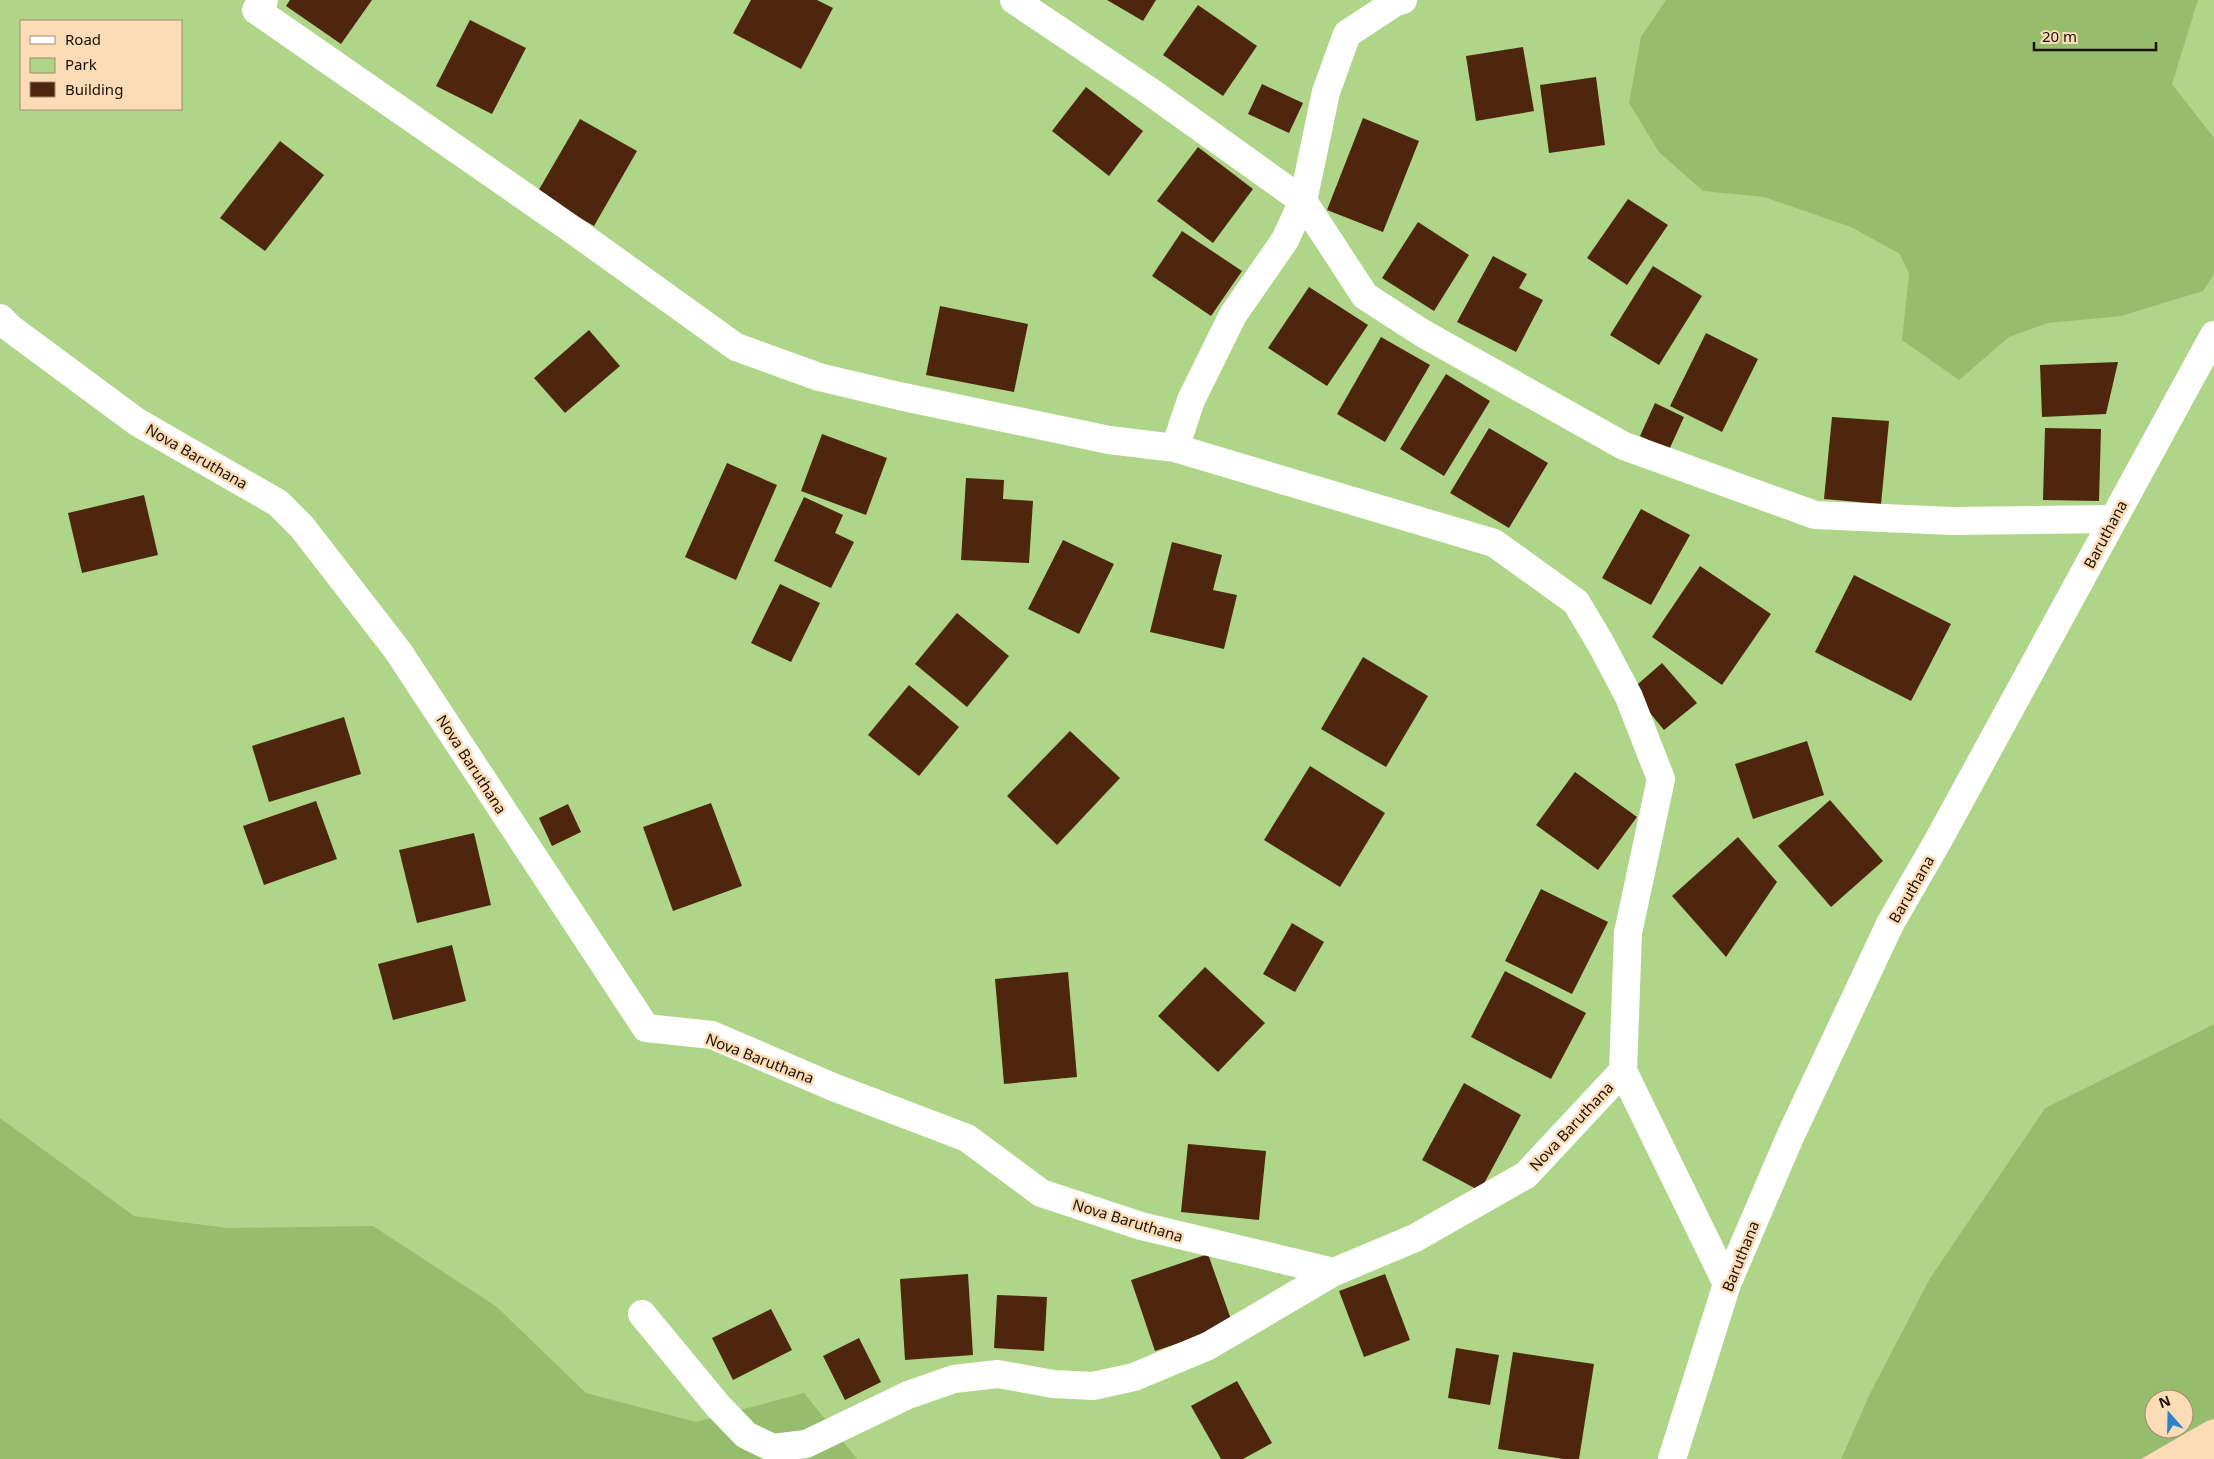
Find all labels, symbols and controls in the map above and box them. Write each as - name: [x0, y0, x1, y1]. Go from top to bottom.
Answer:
- legend: [20, 20, 182, 110]
- scale bar: [2034, 20, 2156, 52]
- text: 20 m: [2042, 26, 2077, 46]
- text: Road: [65, 29, 101, 49]
- text: Park: [65, 54, 97, 74]
- text: Building: [65, 79, 123, 99]
- street label: Nova Baruthana: [142, 419, 252, 493]
- street label: Baruthana: [2079, 496, 2131, 572]
- street label: Nova Baruthana: [432, 711, 512, 817]
- street label: Baruthana: [1884, 852, 1938, 926]
- street label: Nova Baruthana: [703, 1028, 817, 1088]
- street label: Nova Baruthana: [1525, 1077, 1617, 1175]
- street label: Nova Baruthana: [1070, 1194, 1186, 1246]
- street label: Baruthana: [1717, 1218, 1763, 1294]
- north arrow: [2144, 1389, 2194, 1439]
- text: N: [2156, 1390, 2173, 1412]

